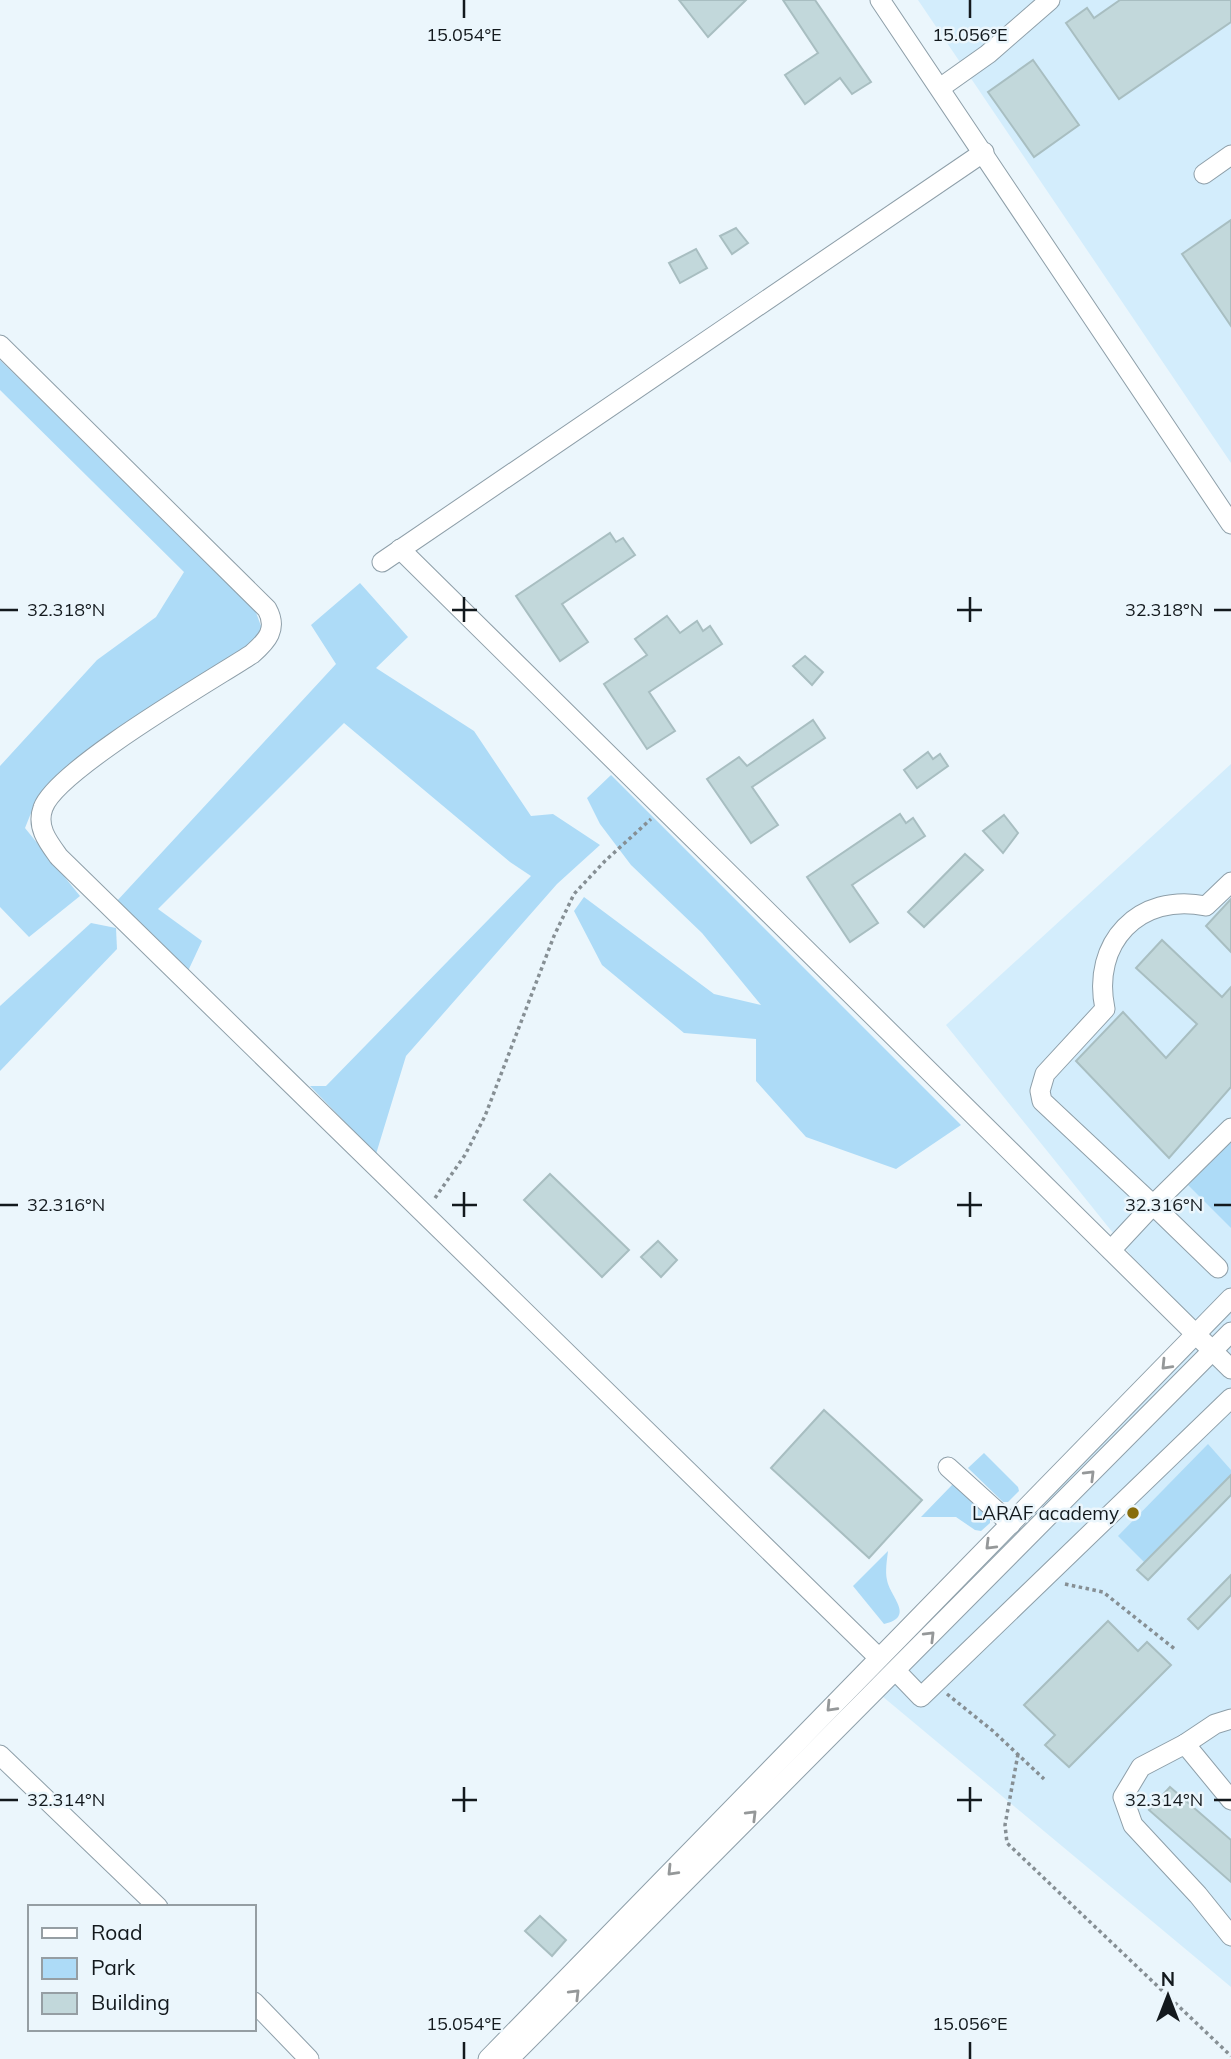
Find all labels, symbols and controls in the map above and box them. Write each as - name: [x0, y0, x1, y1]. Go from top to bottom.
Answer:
- text: 15.054°E: [426, 23, 502, 46]
- text: 15.056°E: [932, 23, 1008, 46]
- text: 32.318°N: [27, 598, 105, 621]
- text: 32.318°N: [1125, 598, 1203, 621]
- text: 32.316°N: [27, 1193, 105, 1216]
- text: 32.316°N: [1125, 1193, 1203, 1216]
- one-way arrow: [1162, 1357, 1175, 1370]
- one-way arrow: [1082, 1470, 1095, 1483]
- place label: LARAF academy: [972, 1501, 1119, 1525]
- marker: LARAF academy: [1125, 1505, 1141, 1521]
- one-way arrow: [986, 1537, 999, 1550]
- one-way arrow: [921, 1631, 934, 1644]
- one-way arrow: [826, 1699, 839, 1712]
- text: 32.314°N: [27, 1788, 105, 1811]
- text: 32.314°N: [1125, 1788, 1203, 1811]
- one-way arrow: [744, 1810, 757, 1823]
- one-way arrow: [668, 1862, 681, 1875]
- legend: [28, 1905, 256, 2031]
- text: Road: [91, 1919, 142, 1945]
- text: Park: [91, 1954, 135, 1980]
- north arrow: [1133, 1961, 1203, 2031]
- text: N: [1161, 1967, 1175, 1991]
- text: Building: [91, 1989, 170, 2015]
- one-way arrow: [566, 1989, 579, 2002]
- text: 15.054°E: [426, 2012, 502, 2035]
- text: 15.056°E: [932, 2012, 1008, 2035]

